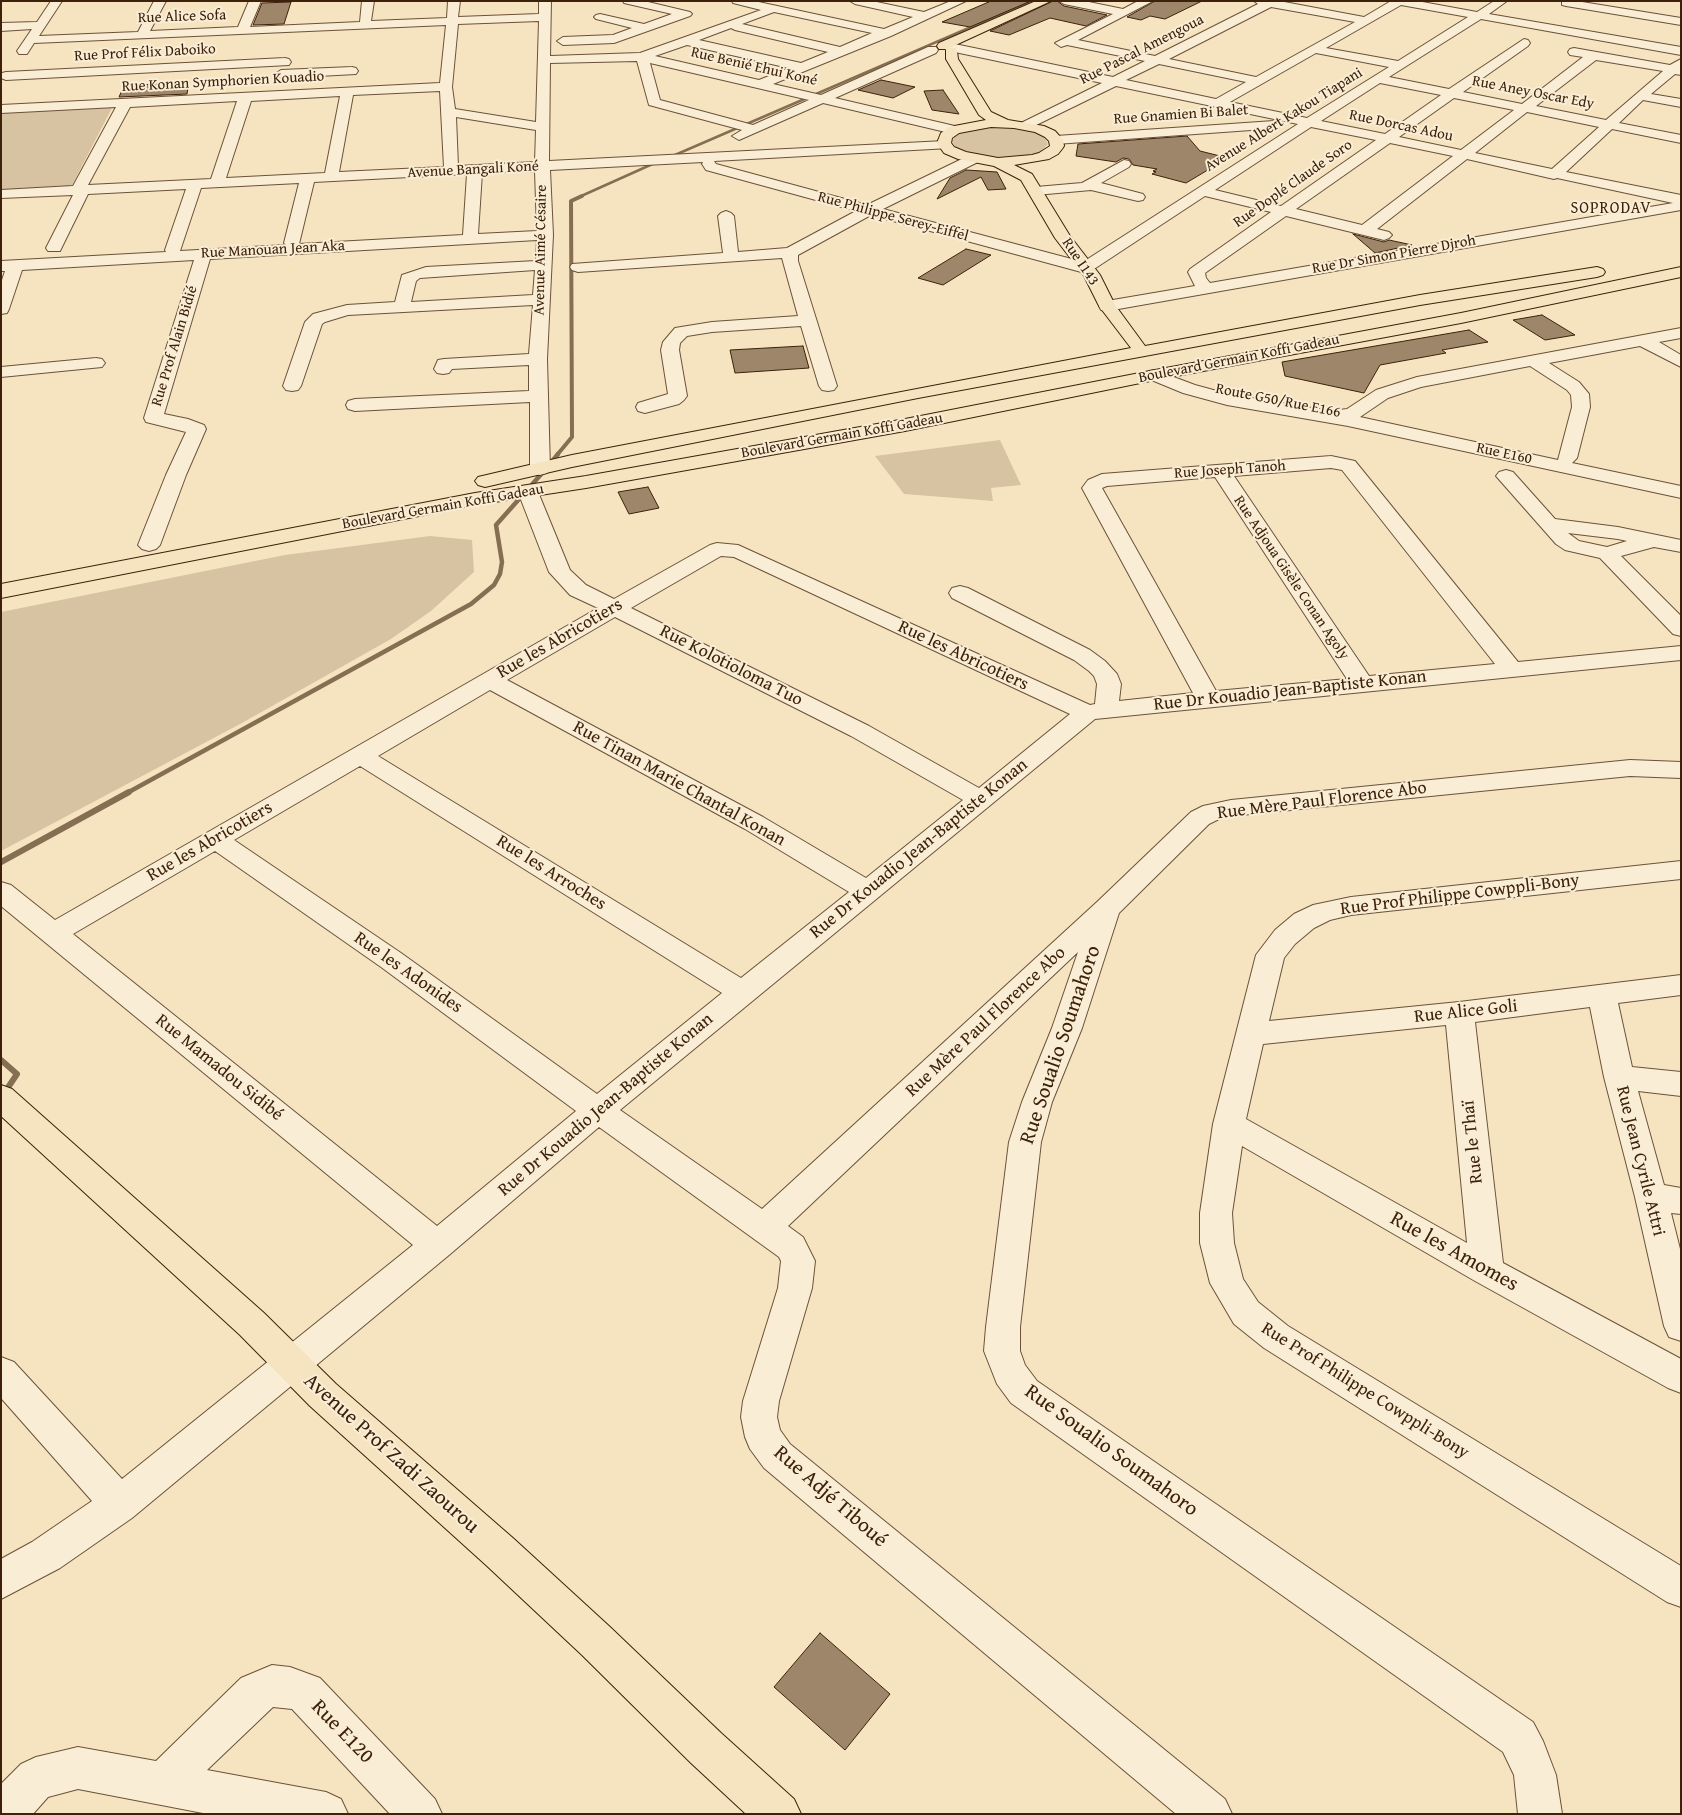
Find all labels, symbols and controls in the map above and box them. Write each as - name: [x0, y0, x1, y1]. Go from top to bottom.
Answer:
- street label: Rue Alice Sofa: [137, 6, 227, 28]
- street label: Rue Pascal Amengoua: [1077, 11, 1207, 89]
- street label: Rue Prof Félix Daboiko: [74, 40, 216, 66]
- street label: Rue Benié Ehui Koné: [689, 44, 819, 90]
- street label: Avenue Albert Kakou Tiapani: [1202, 64, 1366, 176]
- street label: Rue Konan Symphorien Kouadio: [121, 68, 325, 96]
- street label: Rue Aney Oscar Edy: [1471, 72, 1595, 114]
- street label: Rue Gnamien Bi Balet: [1113, 101, 1249, 129]
- street label: Rue Dorcas Adou: [1347, 106, 1455, 146]
- street label: Rue Doplé Claude Soro: [1230, 136, 1356, 232]
- street label: Avenue Bangali Koné: [407, 158, 539, 182]
- street label: Avenue Aimé Césaire: [531, 184, 551, 316]
- street label: Rue Philippe Serey-Eiffel: [816, 188, 970, 246]
- district label: SOPRODAV: [1569, 199, 1653, 219]
- street label: Rue Dr Simon Pierre Djroh: [1311, 232, 1477, 278]
- street label: Rue I143: [1058, 235, 1102, 289]
- street label: Rue Manouan Jean Aka: [201, 237, 345, 263]
- street label: Rue Prof Alain Bidié: [148, 284, 202, 408]
- street label: Boulevard Germain Koffi Gadeau: [1137, 331, 1341, 387]
- street label: Route G50/Rue E166: [1214, 380, 1342, 422]
- street label: Boulevard Germain Koffi Gadeau: [740, 409, 944, 463]
- street label: Rue E160: [1475, 439, 1533, 469]
- street label: Rue Joseph Tanoh: [1174, 457, 1286, 483]
- street label: Boulevard Germain Koffi Gadeau: [341, 480, 545, 534]
- street label: Rue Adjoua Gisèle Conan Agoly: [1229, 493, 1353, 663]
- street label: Rue les Abricotiers: [493, 594, 627, 684]
- street label: Rue les Abricotiers: [894, 616, 1032, 696]
- street label: Rue Kolotioloma Tuo: [656, 621, 806, 711]
- street label: Rue Dr Kouadio Jean-Baptiste Konan: [1153, 666, 1427, 716]
- street label: Rue Tinan Marie Chantal Konan: [569, 717, 789, 851]
- street label: Rue Dr Kouadio Jean-Baptiste Konan: [806, 754, 1032, 944]
- street label: Rue Mère Paul Florence Abo: [1216, 777, 1428, 825]
- street label: Rue les Abricotiers: [143, 797, 277, 887]
- street label: Rue les Arroches: [492, 831, 610, 915]
- street label: Rue Prof Philippe Cowppli-Bony: [1339, 870, 1581, 920]
- street label: Rue les Adonides: [350, 928, 466, 1018]
- street label: Rue Mère Paul Florence Abo: [902, 942, 1070, 1102]
- street label: Rue Soualio Soumahoro: [1015, 942, 1107, 1148]
- street label: Rue Alice Goli: [1413, 996, 1519, 1028]
- street label: Rue Dr Kouadio Jean-Baptiste Konan: [494, 1009, 718, 1201]
- street label: Rue Mamadou Sidibé: [151, 1010, 287, 1126]
- street label: Rue Jean Cyrile Attri: [1611, 1084, 1669, 1238]
- street label: Rue le Thaï: [1458, 1099, 1488, 1185]
- street label: Rue les Amomes: [1386, 1206, 1522, 1298]
- street label: Rue Prof Philippe Cowppli-Bony: [1257, 1318, 1473, 1464]
- street label: Avenue Prof Zadi Zaourou: [298, 1369, 484, 1539]
- street label: Rue Soualio Soumahoro: [1019, 1380, 1203, 1522]
- street label: Rue Adjé Tiboué: [768, 1441, 892, 1553]
- street label: Rue E120: [306, 1695, 378, 1769]

